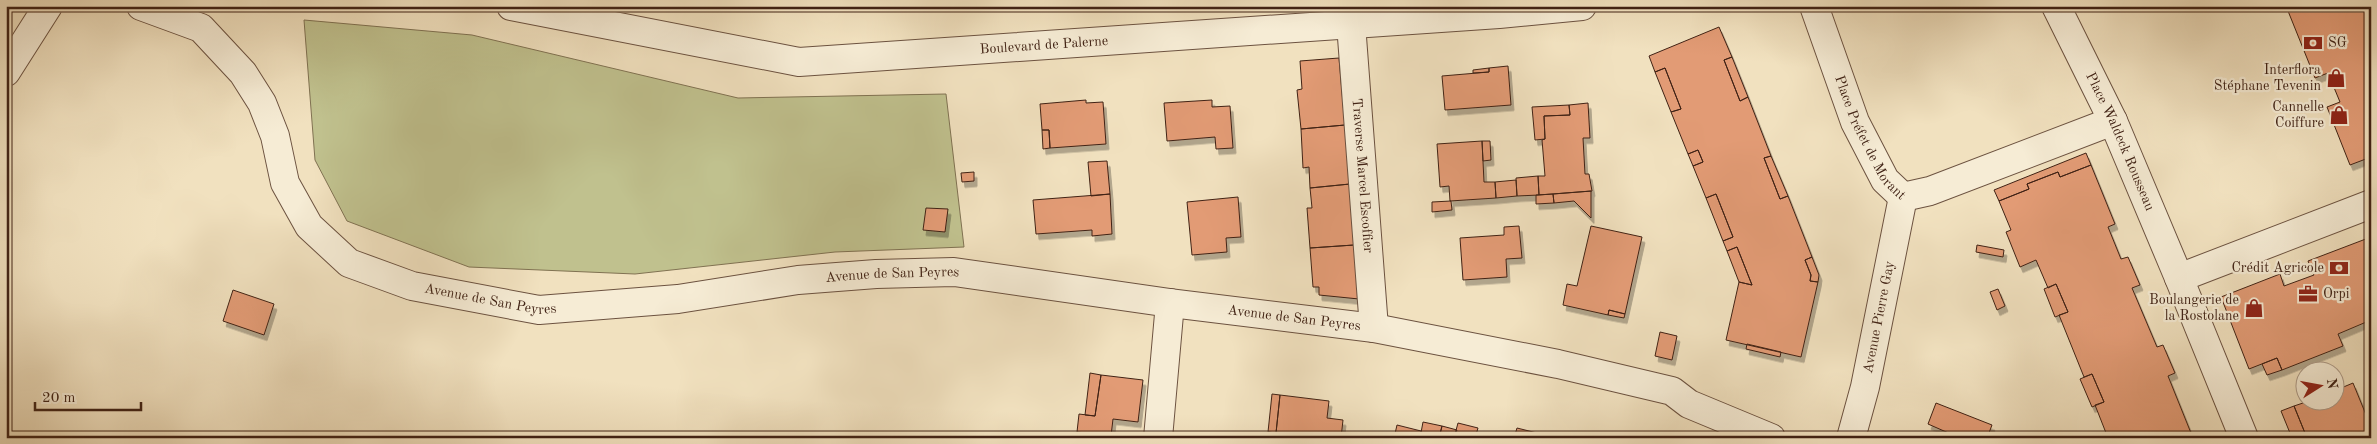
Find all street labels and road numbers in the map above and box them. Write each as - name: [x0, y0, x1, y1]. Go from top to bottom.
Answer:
- street label: Boulevard de Palerne: [979, 34, 1109, 57]
- street label: Place Waldeck Rousseau: [2083, 70, 2157, 213]
- street label: Place Préfet de Morant: [1832, 73, 1908, 203]
- street label: Traverse Marcel Escoffier: [1350, 98, 1375, 254]
- street label: Avenue Pierre Gay: [1861, 259, 1897, 375]
- street label: Avenue de San Peyres: [825, 265, 960, 285]
- street label: Avenue de San Peyres: [423, 281, 557, 317]
- street label: Avenue de San Peyres: [1227, 303, 1362, 333]

